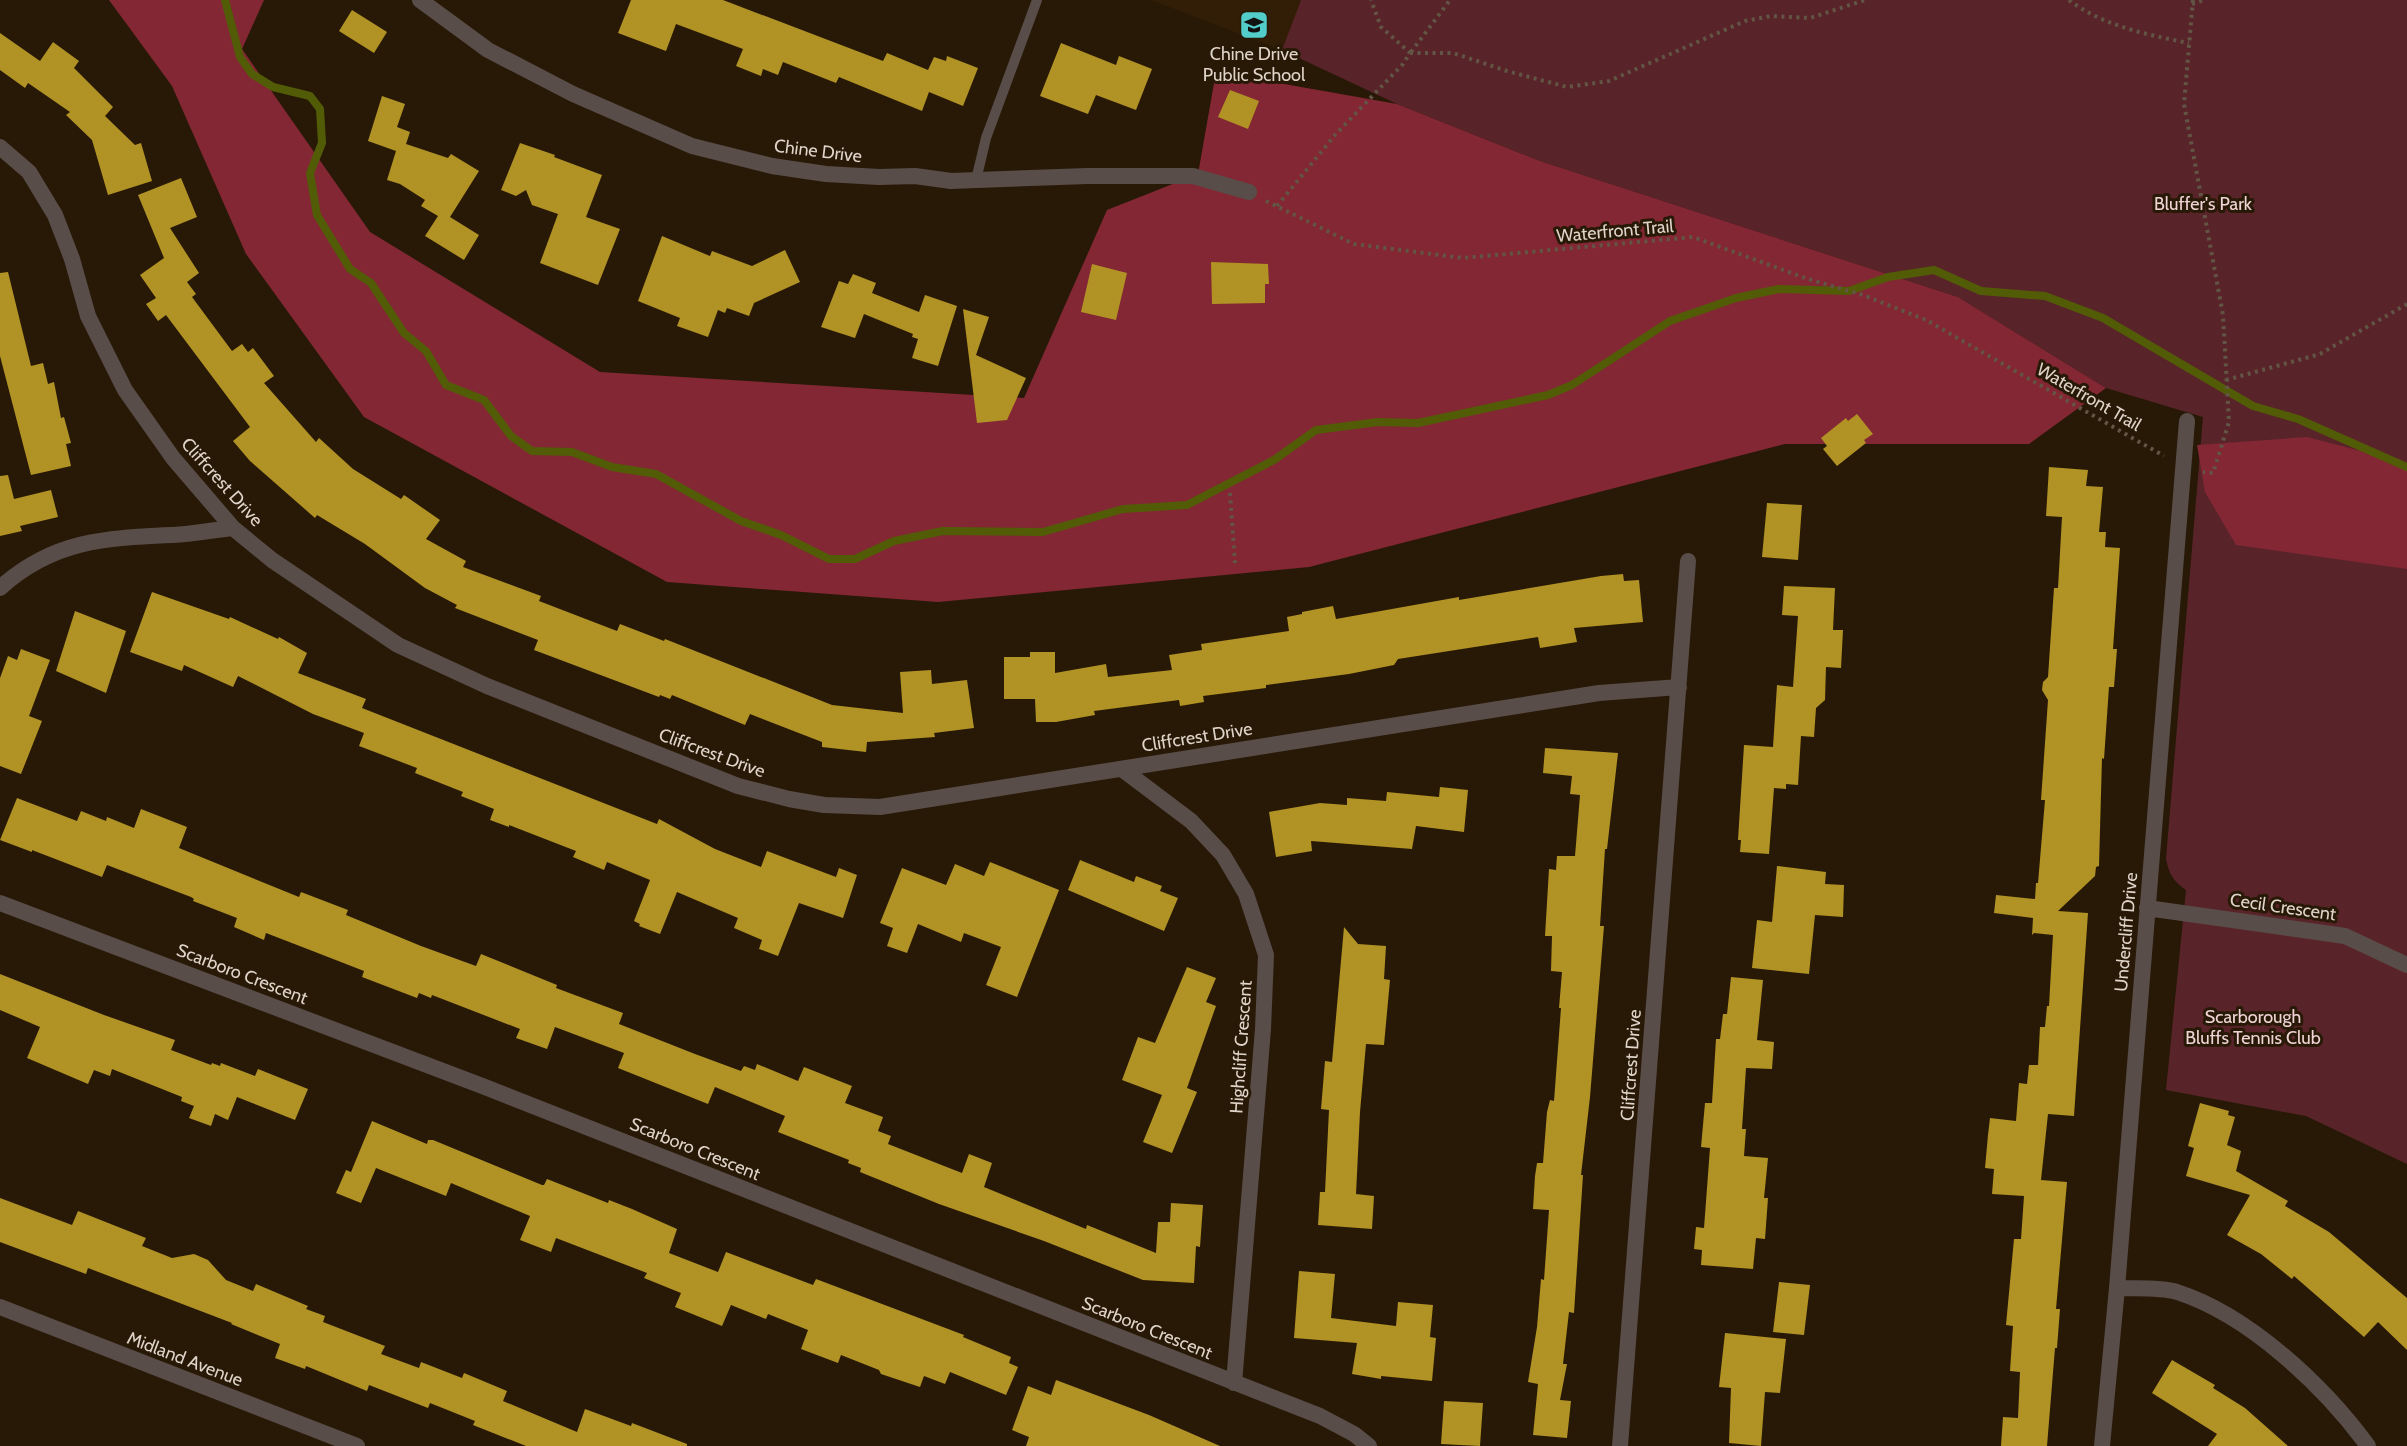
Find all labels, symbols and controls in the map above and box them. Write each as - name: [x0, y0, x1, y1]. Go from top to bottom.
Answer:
- school or university icon: Chine Drive Public School: [1238, 9, 1270, 41]
- place label: Chine Drive Public School: [1203, 43, 1306, 86]
- street label: Chine Drive: [773, 135, 863, 167]
- park label: Bluffer's Park: [2154, 193, 2253, 215]
- street label: Waterfront Trail: [1556, 215, 1675, 247]
- street label: Waterfront Trail: [2033, 358, 2146, 436]
- street label: Cliffcrest Drive: [176, 433, 268, 531]
- street label: Cliffcrest Drive: [1140, 717, 1254, 757]
- street label: Cliffcrest Drive: [656, 724, 768, 782]
- street label: Undercliff Drive: [2110, 871, 2142, 993]
- street label: Cecil Crescent: [2229, 889, 2337, 925]
- street label: Scarboro Crescent: [173, 939, 311, 1009]
- street label: Highcliff Crescent: [1225, 980, 1257, 1114]
- park label: Scarborough Bluffs Tennis Club: [2185, 1006, 2321, 1049]
- street label: Cliffcrest Drive: [1616, 1009, 1646, 1121]
- street label: Scarboro Crescent: [627, 1113, 763, 1185]
- street label: Scarboro Crescent: [1079, 1292, 1215, 1364]
- street label: Midland Avenue: [124, 1327, 246, 1391]

